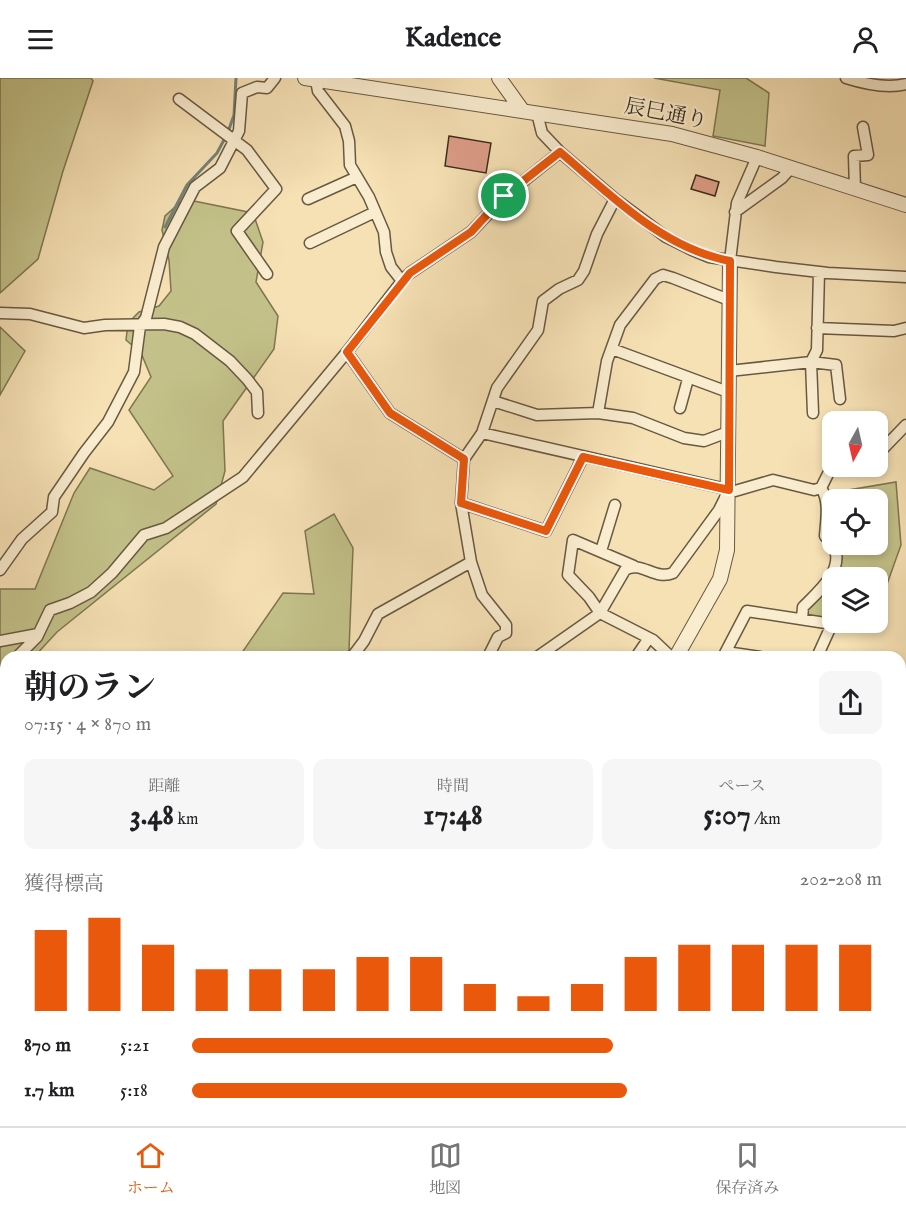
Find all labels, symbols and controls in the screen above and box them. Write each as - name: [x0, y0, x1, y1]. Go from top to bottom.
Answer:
- text: Kadence: [405, 22, 501, 56]
- icon: menu: [24, 23, 57, 56]
- icon: person: [849, 23, 882, 56]
- street label: 辰巳通り: [622, 93, 710, 136]
- pin: [478, 170, 529, 221]
- icon: arrive: [487, 179, 520, 212]
- north arrow: [822, 411, 888, 477]
- map controls: [822, 411, 888, 633]
- button: locate: [822, 489, 888, 555]
- button: layers: [822, 567, 888, 633]
- text: 朝のラン: [24, 668, 156, 710]
- button: share: [819, 671, 882, 734]
- text: 07:15 · 4 × 870 m: [24, 712, 151, 737]
- text: 距離: [148, 777, 180, 797]
- text: 時間: [437, 777, 469, 797]
- text: ペース: [718, 777, 766, 797]
- text: 3.48: [130, 797, 174, 835]
- text: 17:48: [423, 797, 483, 835]
- text: 5:07: [703, 797, 751, 835]
- text: km: [174, 810, 198, 830]
- text: /km: [751, 810, 781, 830]
- text: 202–208 m: [800, 867, 882, 892]
- text: 獲得標高: [24, 872, 104, 897]
- text: 870 m: [24, 1033, 71, 1058]
- text: 5:21: [120, 1033, 149, 1058]
- text: 1.7 km: [24, 1078, 75, 1103]
- text: 5:18: [120, 1078, 148, 1103]
- tab: ホーム: [127, 1139, 175, 1199]
- tab: 地図: [429, 1139, 462, 1199]
- tab: 保存済み: [715, 1139, 779, 1199]

